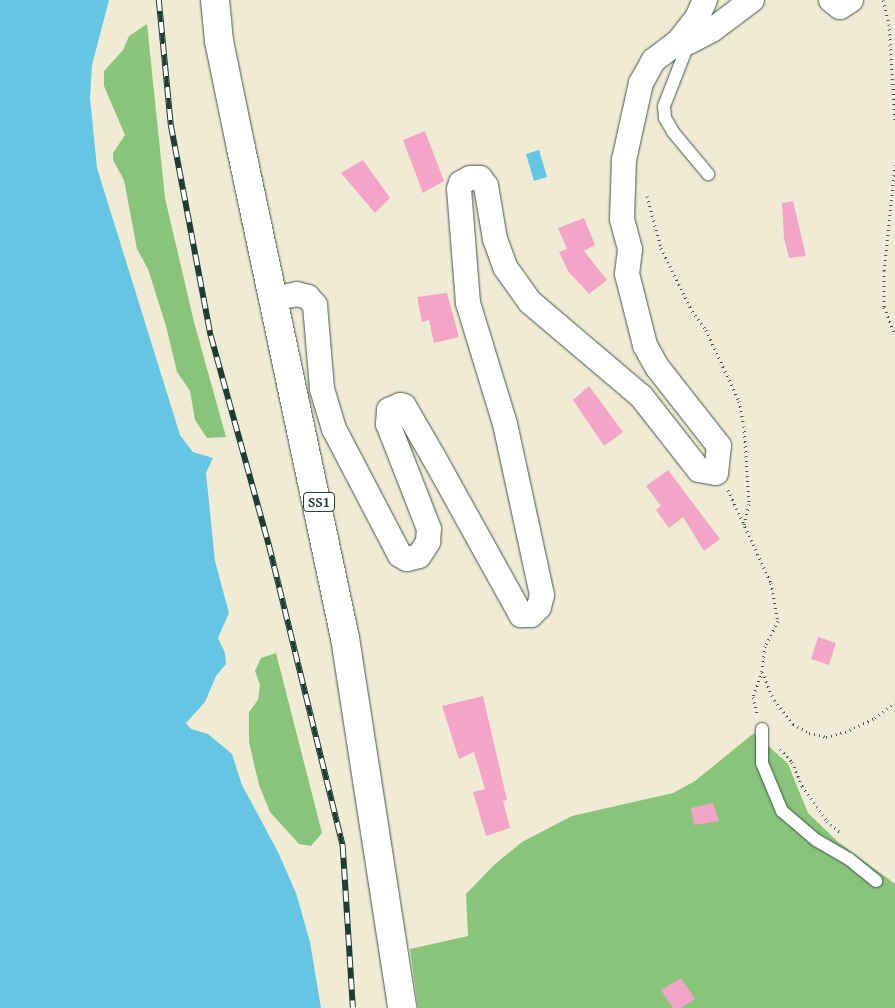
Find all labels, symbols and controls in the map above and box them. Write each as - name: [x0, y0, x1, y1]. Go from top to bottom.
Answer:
- road number: SS1: [303, 491, 335, 514]

